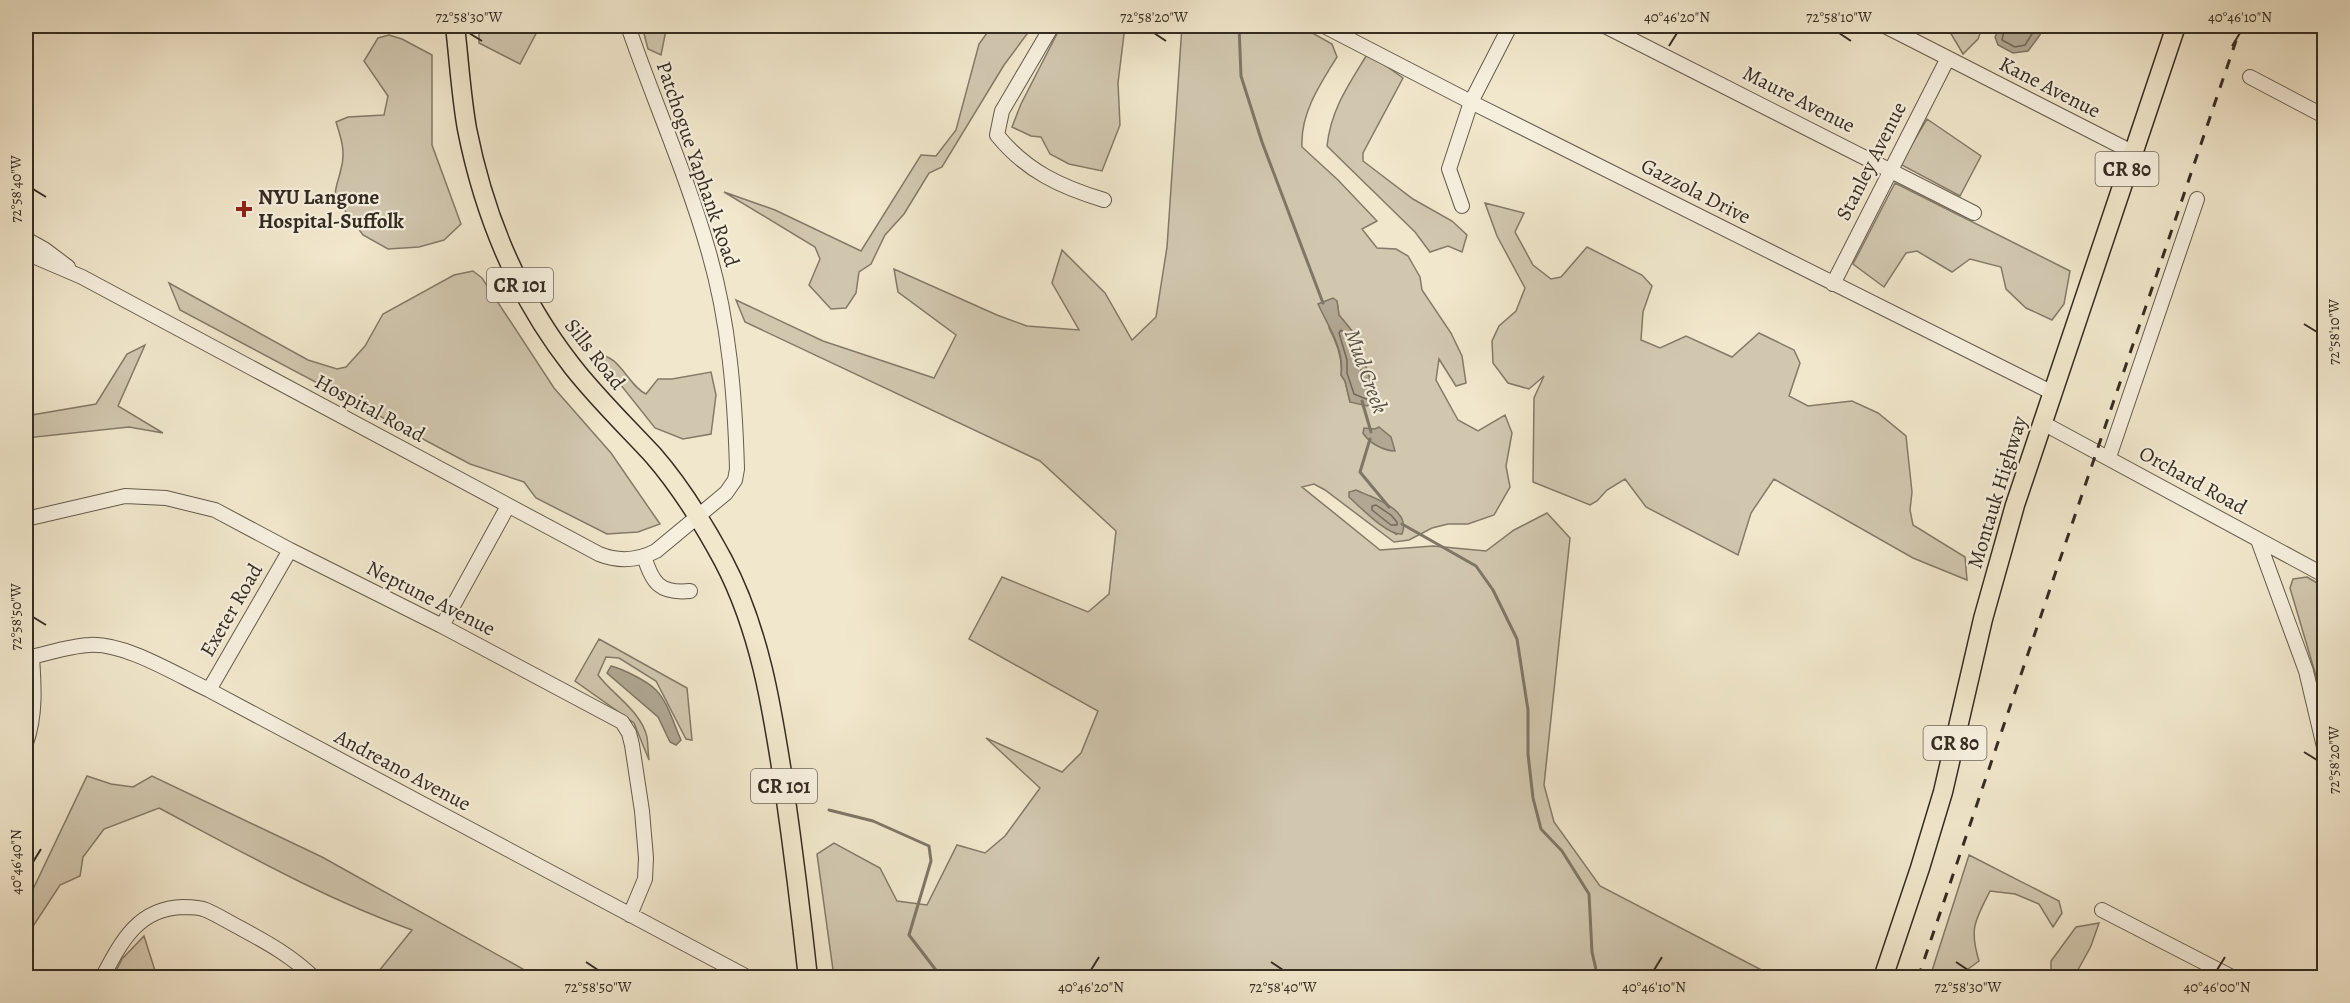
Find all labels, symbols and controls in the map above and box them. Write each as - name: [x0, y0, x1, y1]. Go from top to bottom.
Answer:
- text: 72°58'30"W: [435, 7, 503, 27]
- text: 72°58'20"W: [1120, 7, 1188, 27]
- text: 40°46'20"N: [1644, 7, 1710, 27]
- text: 72°58'10"W: [1806, 7, 1872, 27]
- text: 40°46'10"N: [2208, 7, 2272, 27]
- street label: Kane Avenue: [1994, 49, 2106, 125]
- street label: Patchogue Yaphank Road: [650, 57, 747, 271]
- street label: Maure Avenue: [1738, 59, 1860, 139]
- street label: Stanley Avenue: [1829, 97, 1913, 225]
- street label: Gazzola Drive: [1636, 151, 1756, 231]
- road number: CR 80: [2096, 152, 2158, 186]
- text: 72°58'40"W: [6, 155, 26, 223]
- place label: NYU Langone Hospital-Suffolk: [258, 183, 404, 235]
- marker: NYU Langone Hospital-Suffolk: [235, 200, 253, 218]
- road number: CR 101: [487, 268, 553, 302]
- text: 72°58'10"W: [2324, 299, 2344, 365]
- street label: Sills Road: [558, 313, 632, 396]
- water label: Mud Creek: [1337, 325, 1395, 418]
- street label: Hospital Road: [310, 367, 431, 449]
- street label: Montauk Highway: [1960, 412, 2034, 572]
- street label: Orchard Road: [2134, 439, 2253, 522]
- street label: Neptune Avenue: [362, 554, 500, 642]
- street label: Exeter Road: [193, 558, 269, 662]
- text: 72°58'50"W: [6, 583, 26, 651]
- street label: Andreano Avenue: [329, 722, 476, 818]
- road number: CR 80: [1924, 726, 1986, 760]
- text: 72°58'20"W: [2324, 726, 2344, 794]
- road number: CR 101: [751, 769, 817, 803]
- text: 40°46'40"N: [6, 829, 26, 895]
- text: 72°58'50"W: [564, 977, 632, 997]
- text: 40°46'20"N: [1058, 977, 1124, 997]
- text: 72°58'40"W: [1249, 977, 1317, 997]
- text: 40°46'10"N: [1622, 977, 1686, 997]
- text: 72°58'30"W: [1934, 977, 2002, 997]
- text: 40°46'00"N: [2184, 977, 2251, 997]

